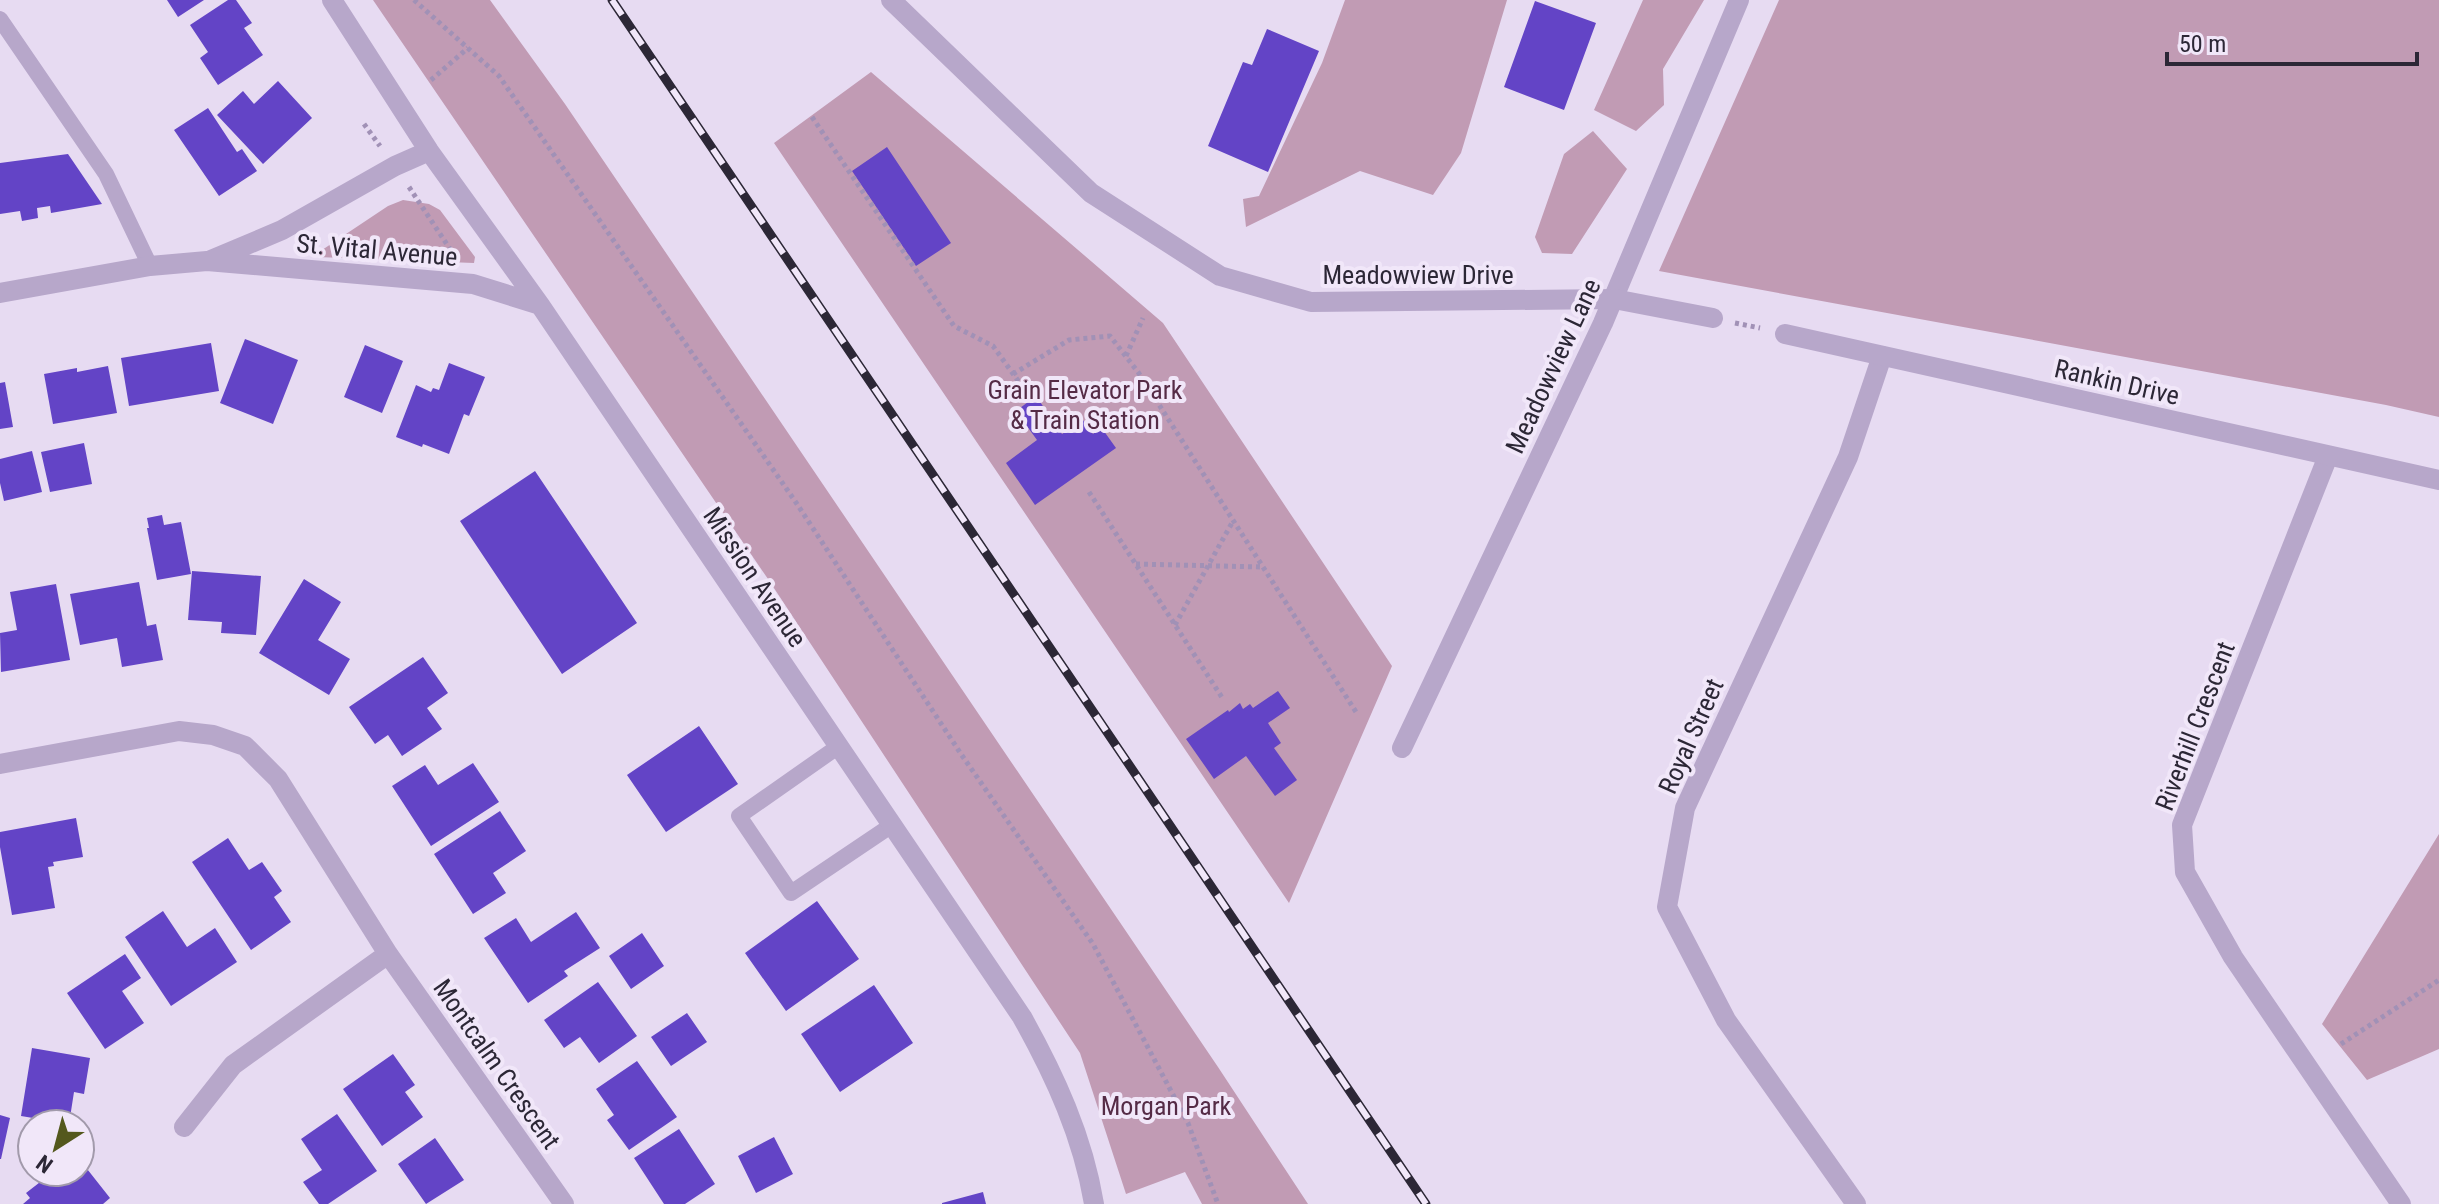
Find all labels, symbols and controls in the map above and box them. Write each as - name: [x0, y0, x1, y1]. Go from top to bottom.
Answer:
- scale bar: [2167, 16, 2417, 66]
- text: 50 m: [2179, 30, 2226, 58]
- street label: St. Vital Avenue: [295, 228, 459, 272]
- street label: Meadowview Drive: [1322, 260, 1514, 290]
- street label: Meadowview Lane: [1499, 274, 1607, 458]
- street label: Rankin Drive: [2052, 353, 2182, 411]
- park label: Grain Elevator Park & Train Station: [988, 375, 1183, 435]
- street label: Mission Avenue: [697, 502, 813, 652]
- street label: Riverhill Crescent: [2149, 637, 2241, 815]
- street label: Royal Street: [1652, 674, 1730, 798]
- street label: Montcalm Crescent: [427, 974, 567, 1154]
- park label: Morgan Park: [1101, 1091, 1232, 1121]
- north arrow: [16, 1108, 96, 1188]
- text: N: [32, 1150, 57, 1178]

